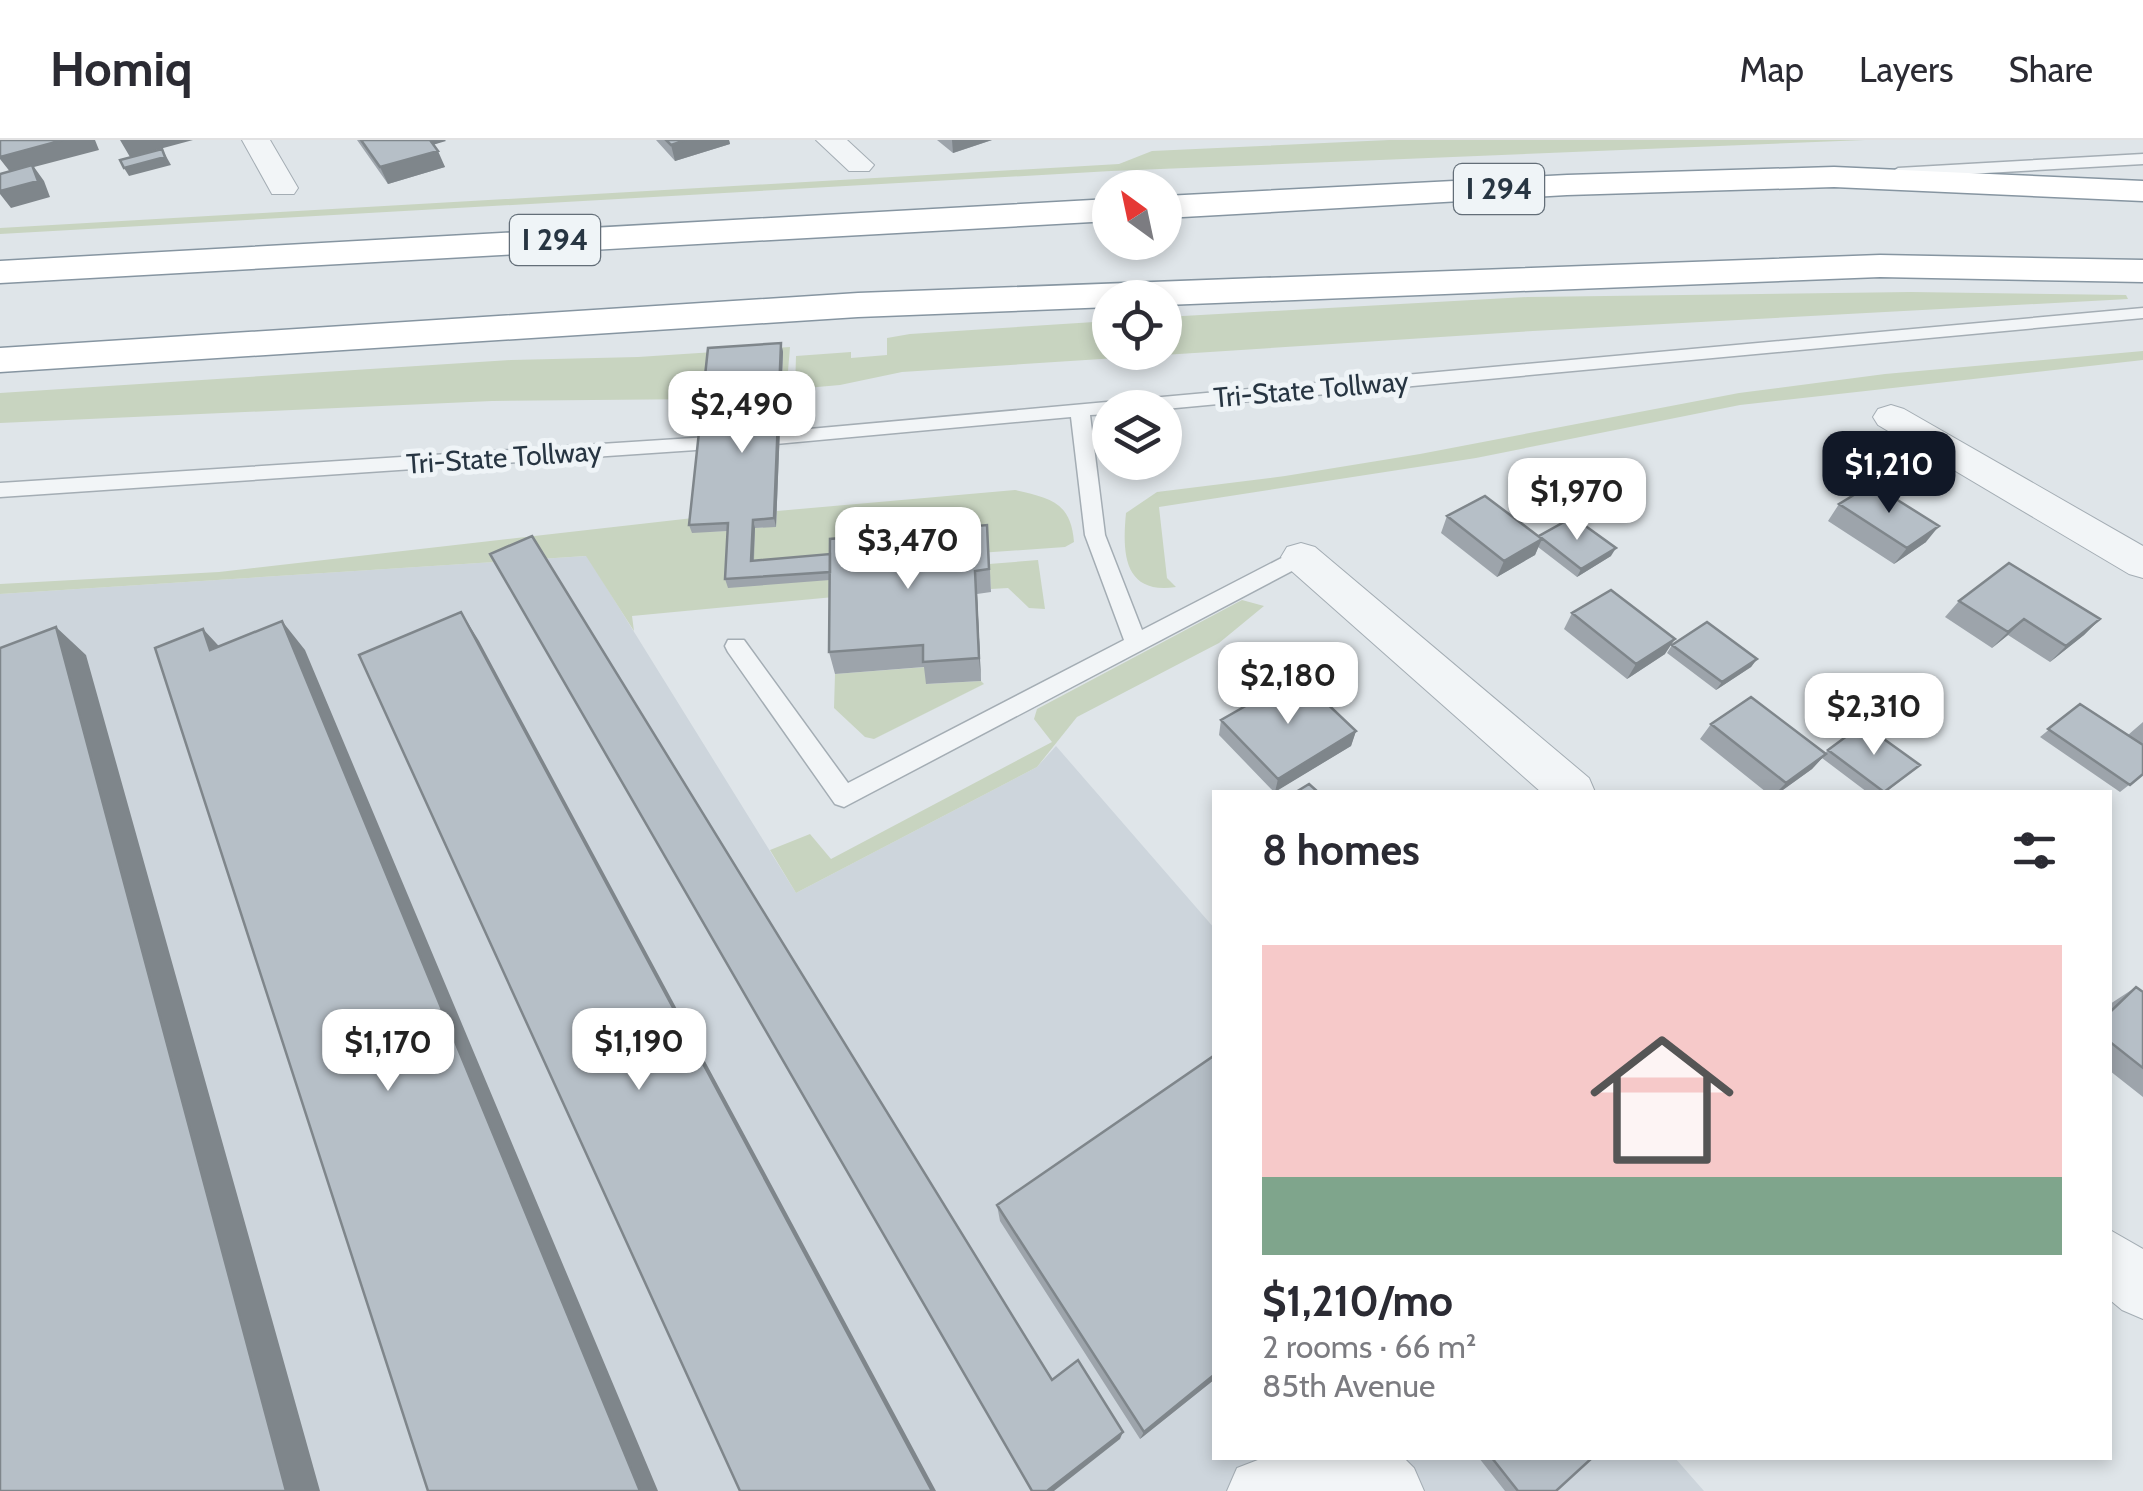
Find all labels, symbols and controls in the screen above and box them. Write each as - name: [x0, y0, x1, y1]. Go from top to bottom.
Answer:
- text: Homiq: [50, 40, 192, 98]
- text: Map: [1740, 48, 1804, 91]
- text: Layers: [1859, 48, 1953, 91]
- text: Share: [2008, 48, 2093, 91]
- road number: I 294: [1454, 164, 1544, 214]
- north arrow: [1092, 170, 1182, 260]
- map controls: [1092, 170, 1182, 480]
- road number: I 294: [510, 215, 600, 265]
- button: locate: [1092, 280, 1182, 370]
- street label: Tri-State Tollway: [1212, 364, 1410, 414]
- pin: $2,490: [661, 371, 823, 456]
- text: $2,490: [690, 384, 794, 423]
- button: layers: [1092, 390, 1182, 480]
- pin: $1,210: [1808, 431, 1970, 516]
- street label: Tri-State Tollway: [405, 433, 603, 481]
- text: $1,210: [1844, 444, 1934, 483]
- pin: $1,970: [1496, 458, 1658, 543]
- text: $1,970: [1530, 471, 1624, 510]
- pin: $3,470: [827, 507, 989, 592]
- text: $3,470: [857, 520, 959, 559]
- pin: $2,180: [1207, 642, 1369, 727]
- text: $2,180: [1240, 655, 1336, 694]
- pin: $2,310: [1793, 673, 1955, 758]
- text: $2,310: [1827, 686, 1921, 725]
- icon: filters: [2007, 823, 2062, 878]
- text: 8 homes: [1262, 824, 1420, 876]
- pin: $1,190: [558, 1008, 720, 1093]
- pin: $1,170: [307, 1009, 469, 1094]
- icon: home: [1572, 1010, 1752, 1190]
- text: $1,190: [594, 1021, 684, 1060]
- text: $1,170: [344, 1022, 432, 1061]
- text: $1,210/mo: [1262, 1275, 1453, 1327]
- text: 2 rooms · 66 m²: [1262, 1327, 1476, 1366]
- text: 85th Avenue: [1262, 1366, 1436, 1405]

